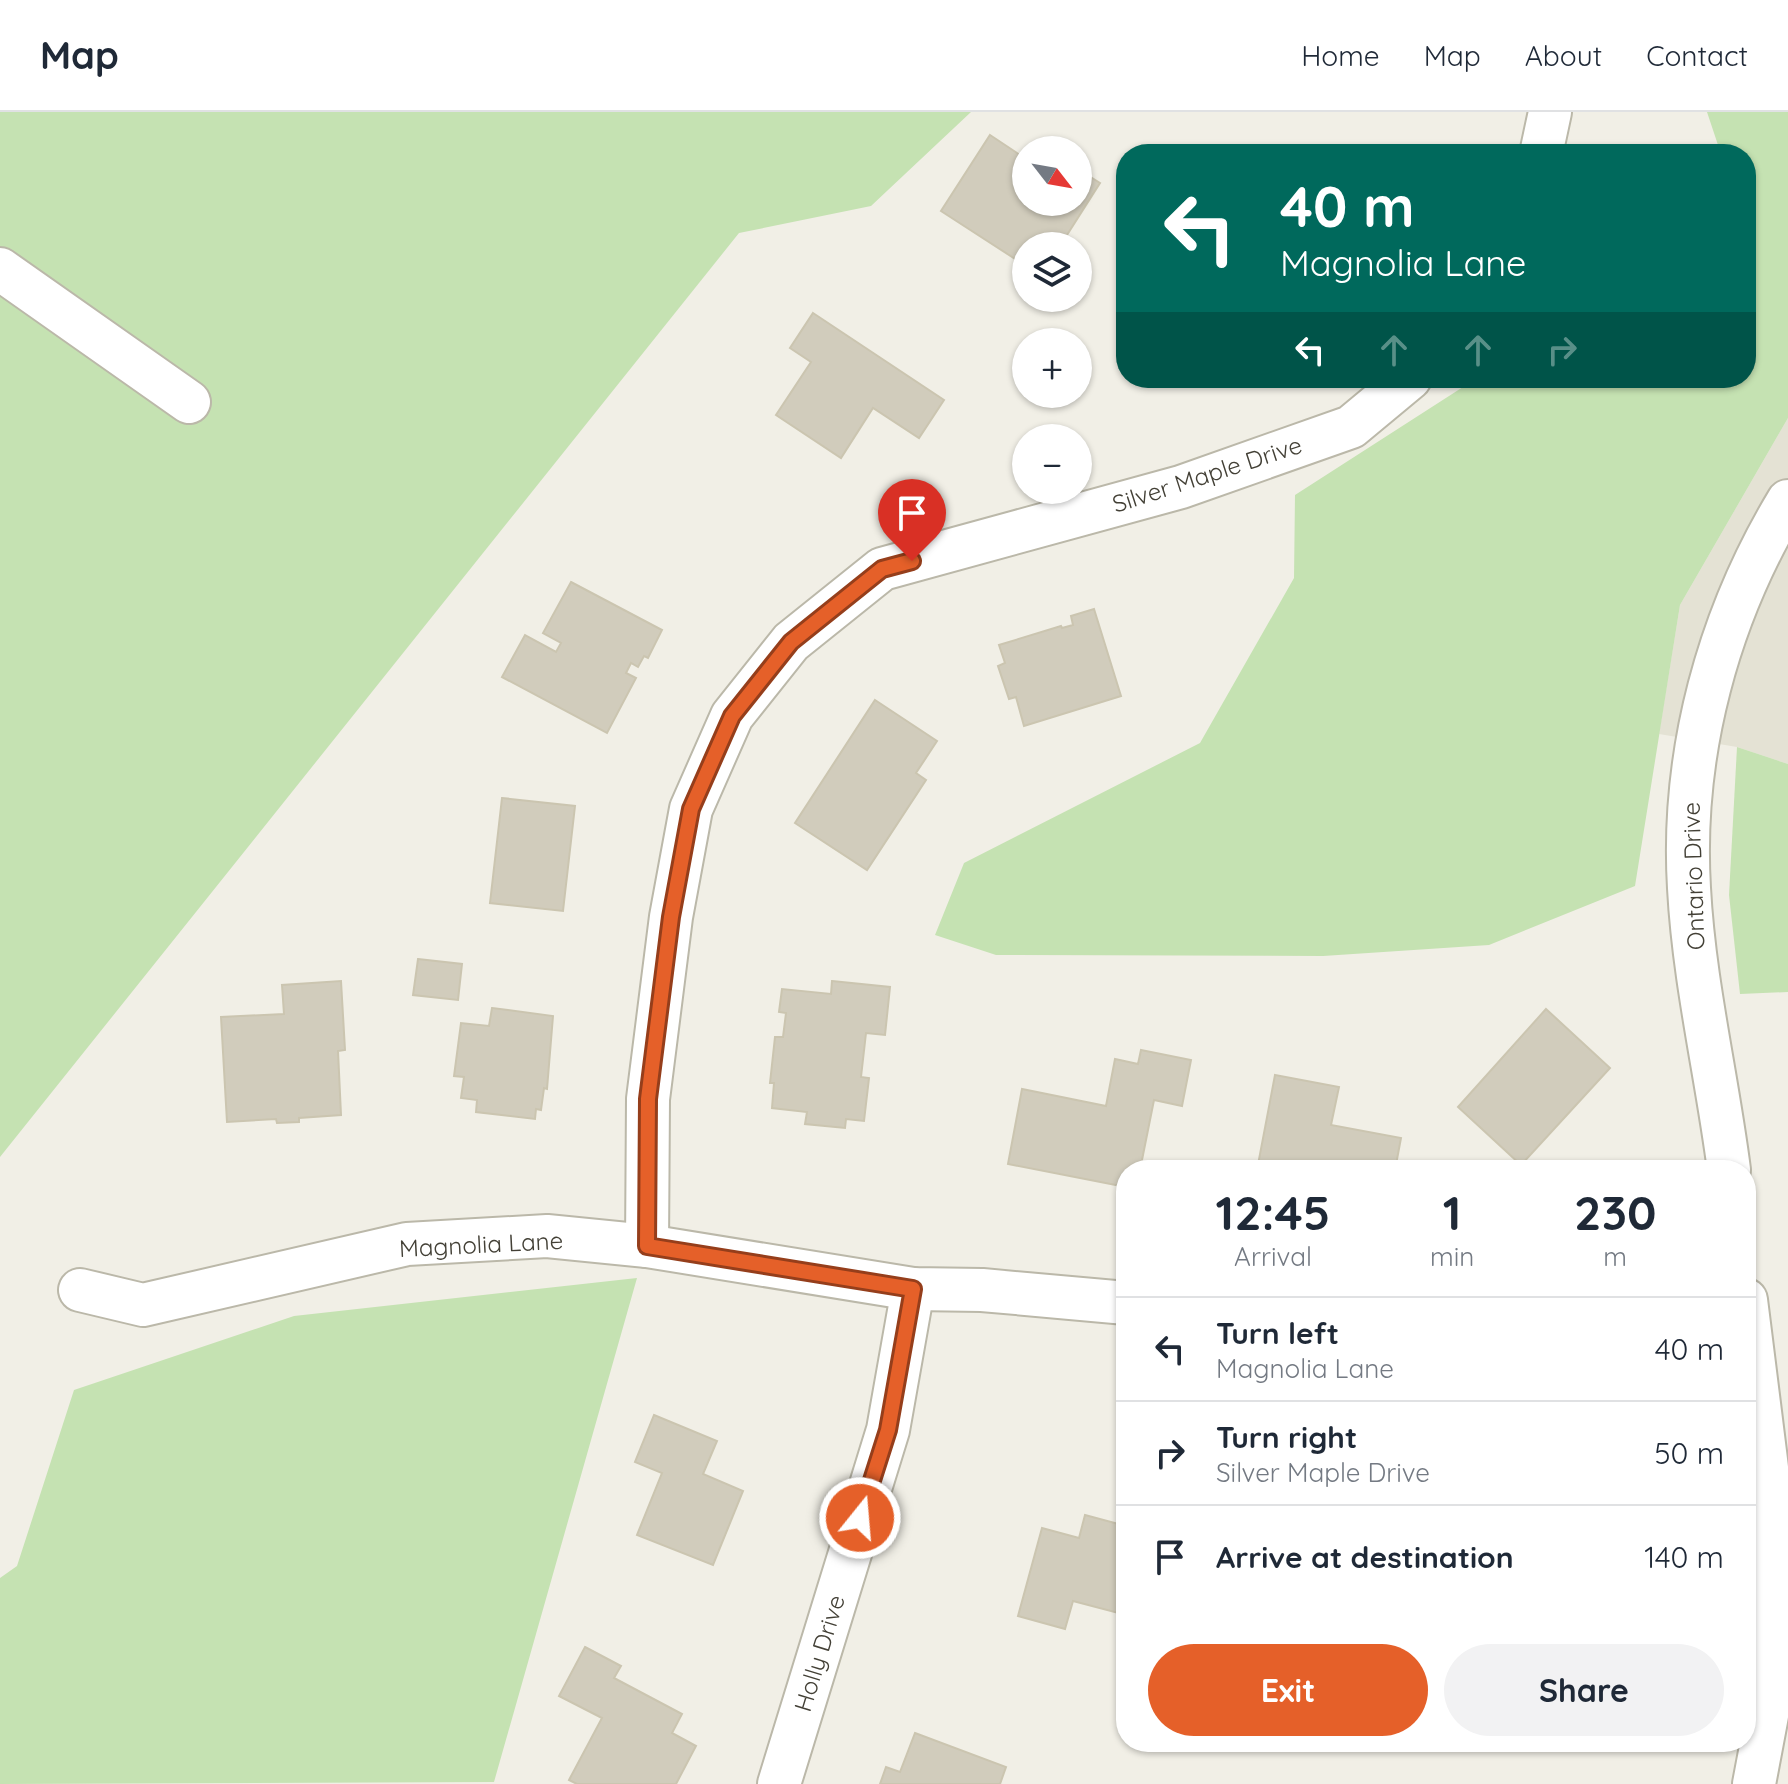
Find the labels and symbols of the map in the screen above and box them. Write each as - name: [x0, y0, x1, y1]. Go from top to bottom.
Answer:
- north arrow: [1012, 136, 1092, 216]
- street label: Silver Maple Drive: [1108, 429, 1306, 519]
- pin: [878, 479, 946, 561]
- street label: Ontario Drive: [1675, 801, 1711, 951]
- street label: Magnolia Lane: [398, 1225, 564, 1263]
- position arrow: [818, 1476, 902, 1560]
- street label: Holly Drive: [787, 1591, 851, 1715]

